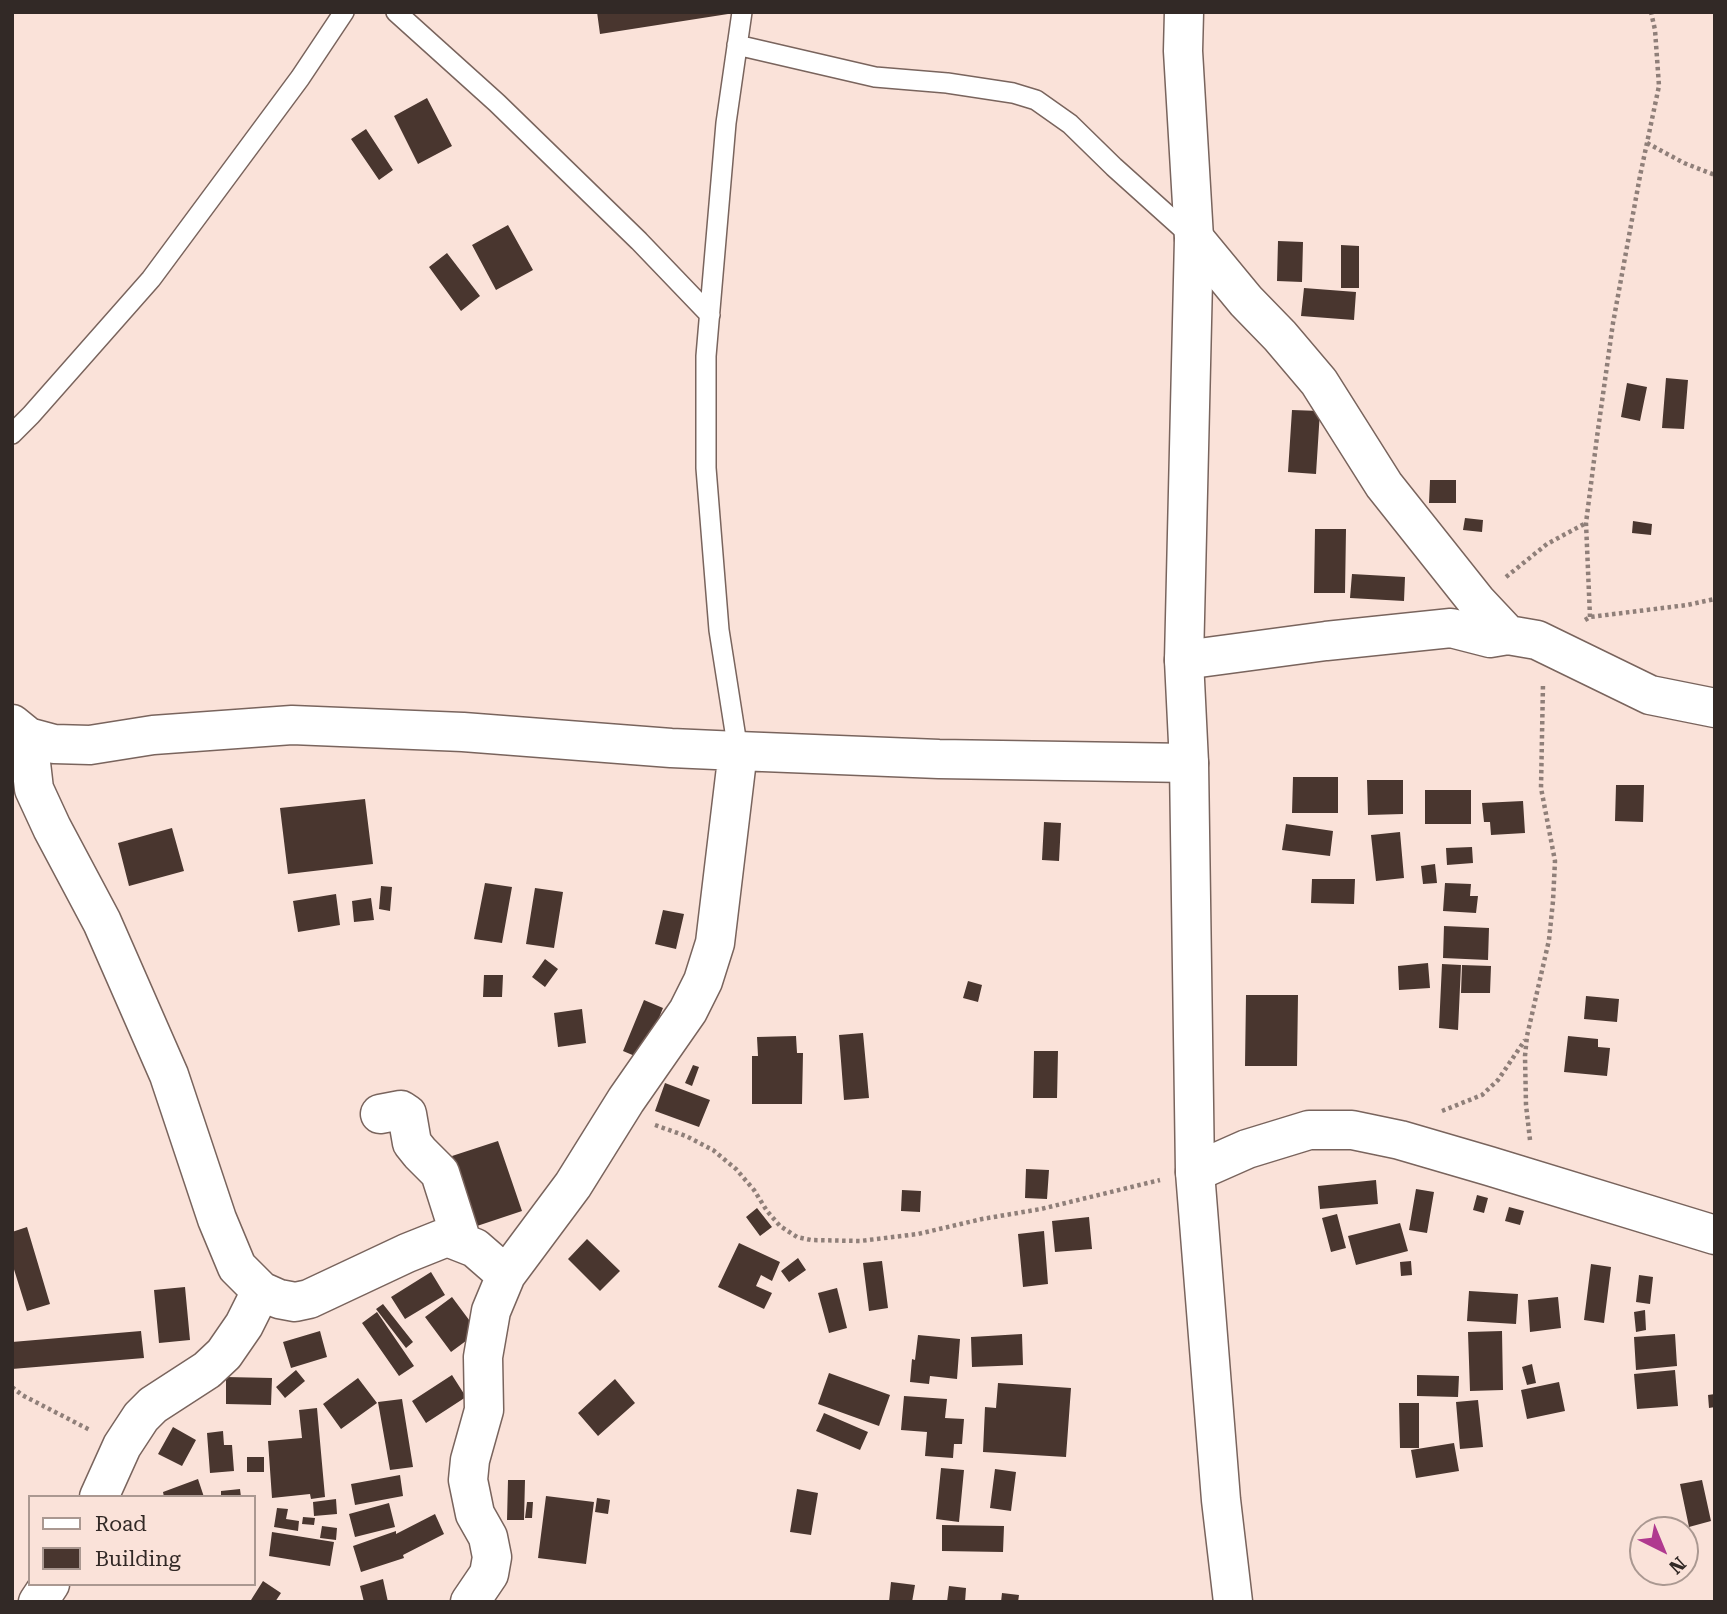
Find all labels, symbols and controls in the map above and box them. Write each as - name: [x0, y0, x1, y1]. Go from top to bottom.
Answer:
- legend: [28, 1495, 256, 1586]
- text: Road: [95, 1512, 147, 1536]
- north arrow: [1629, 1516, 1699, 1586]
- text: Building: [95, 1547, 181, 1571]
- text: N: [1664, 1552, 1691, 1579]

